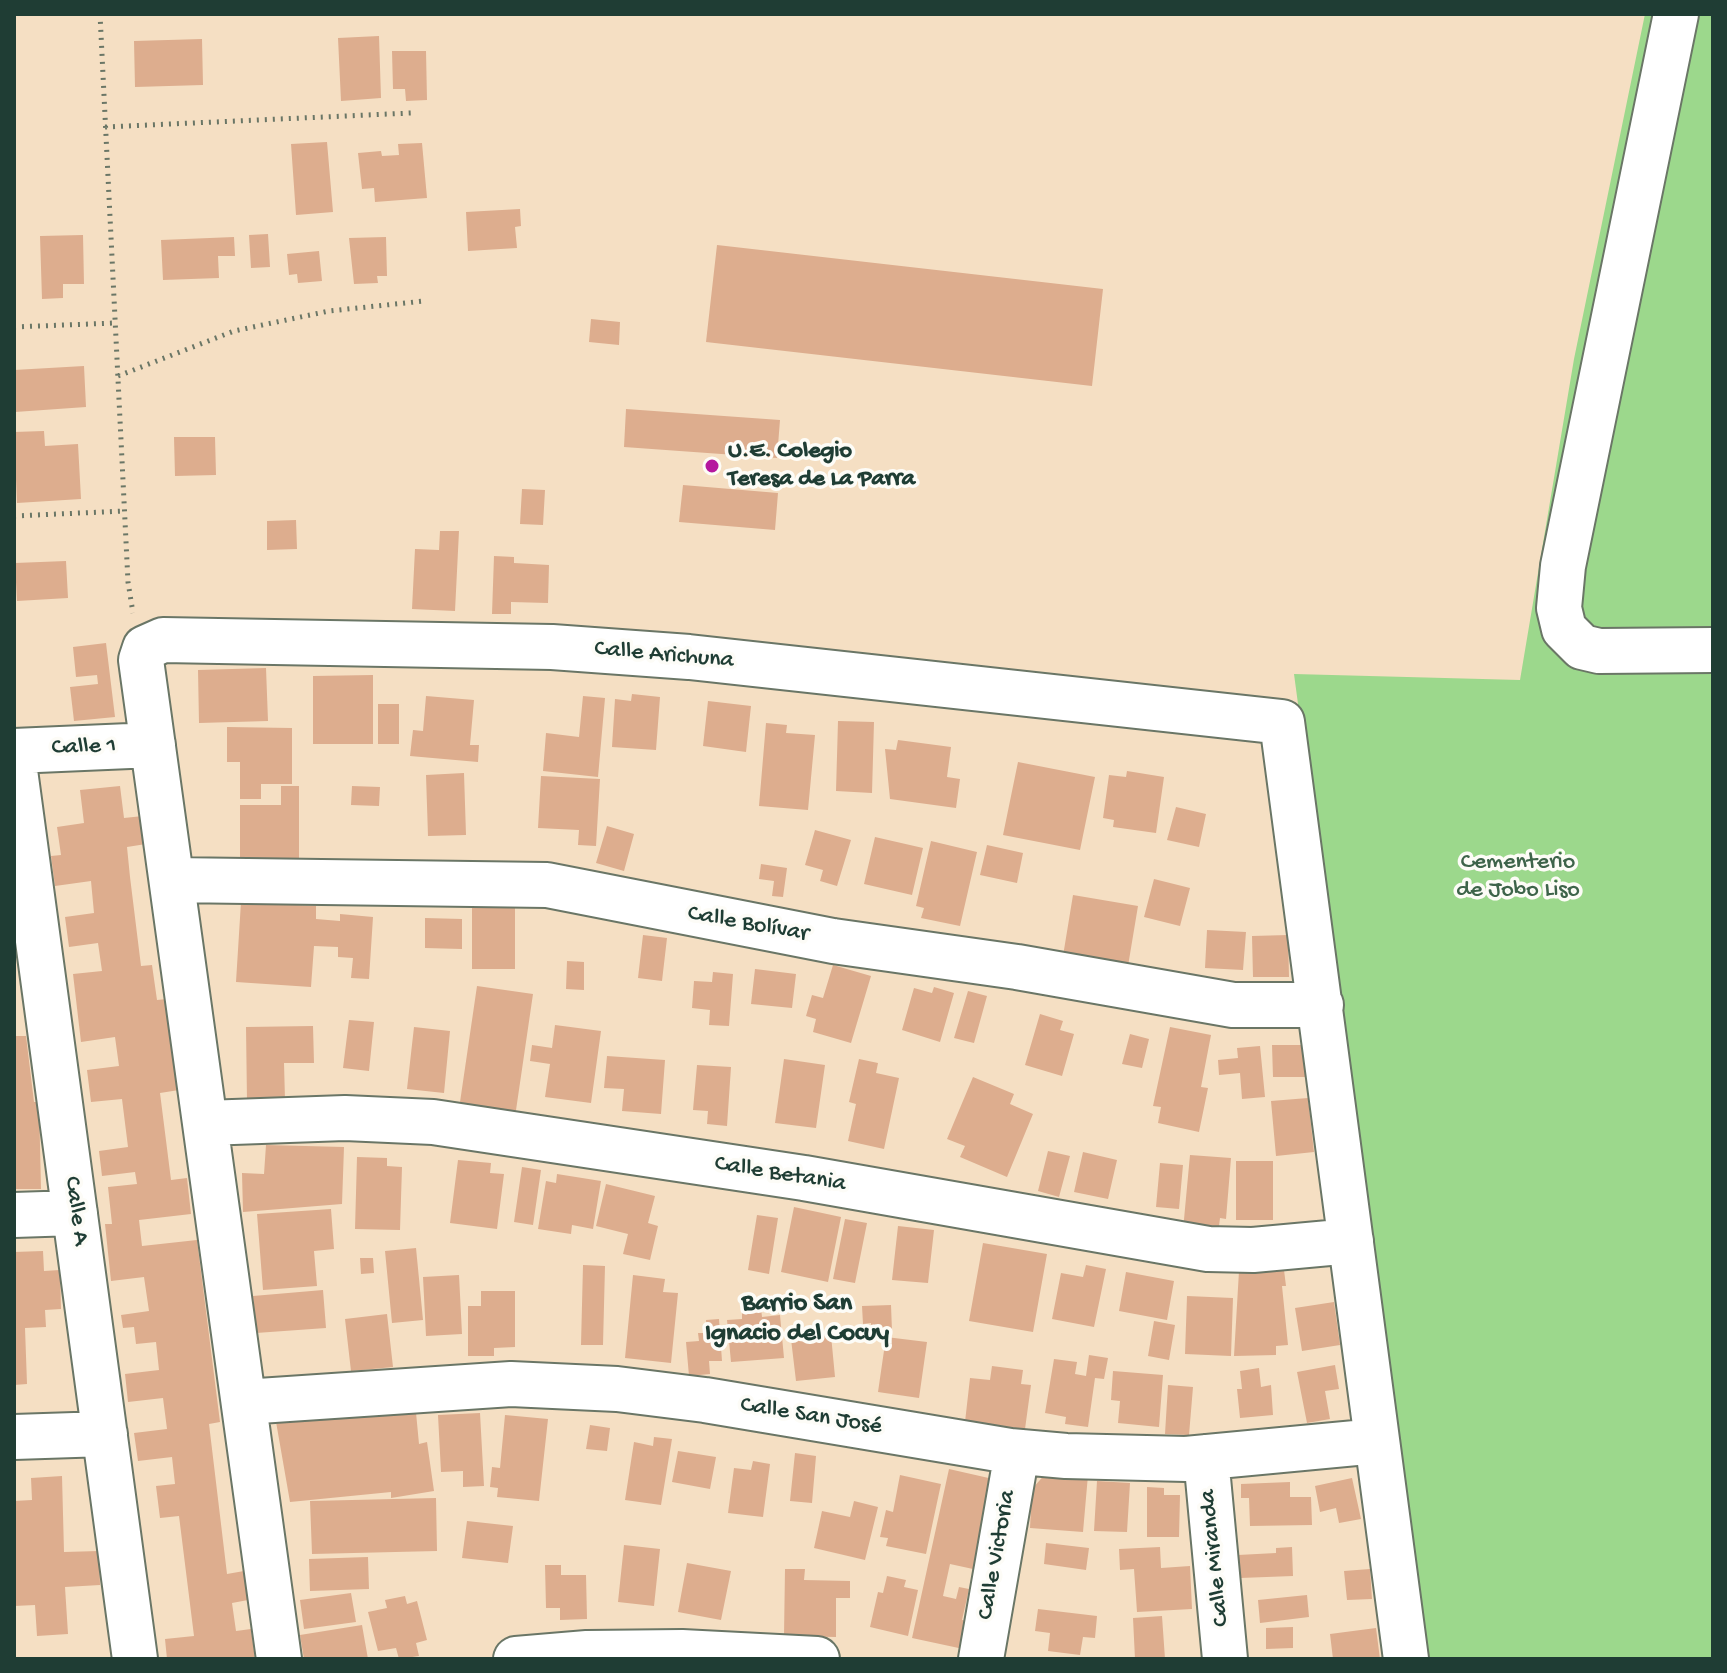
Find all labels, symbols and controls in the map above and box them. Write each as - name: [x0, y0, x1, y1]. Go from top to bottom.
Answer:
- place label: U.E. Colegio Teresa de La Parra: [728, 438, 915, 494]
- marker: U.E. Colegio Teresa de La Parra: [703, 457, 721, 475]
- street label: Calle Arichuna: [593, 636, 735, 676]
- street label: Calle 1: [51, 732, 117, 764]
- park label: Cementerio de Jobo Liso: [1456, 849, 1580, 905]
- street label: Calle Bolívar: [685, 900, 811, 950]
- street label: Calle Betania: [712, 1150, 848, 1200]
- street label: Calle A: [56, 1175, 94, 1247]
- district label: Barrio San Ignacio del Cocuy: [705, 1289, 889, 1350]
- street label: Calle San José: [738, 1392, 884, 1442]
- street label: Calle Victoria: [972, 1488, 1024, 1622]
- street label: Calle Miranda: [1194, 1488, 1238, 1628]

